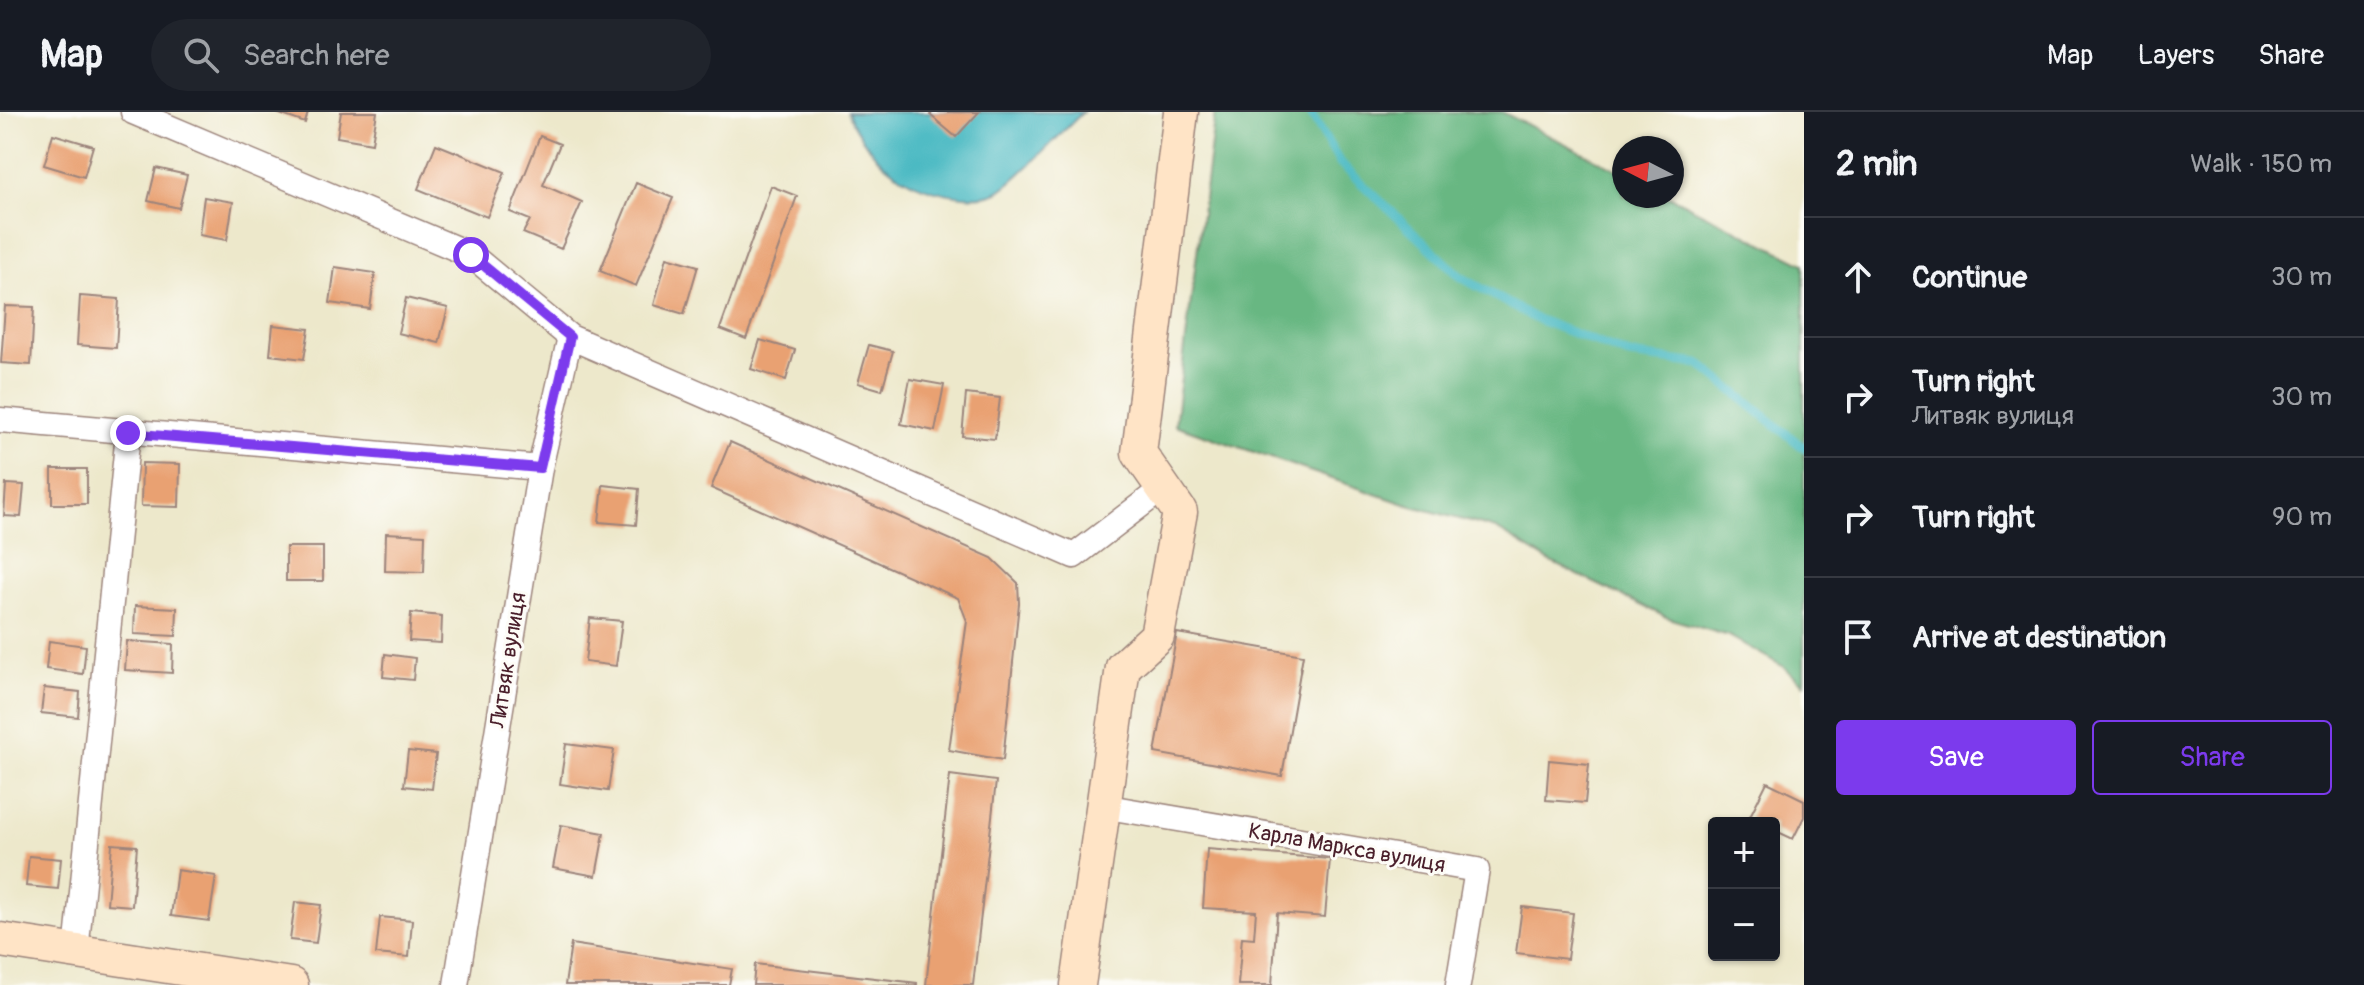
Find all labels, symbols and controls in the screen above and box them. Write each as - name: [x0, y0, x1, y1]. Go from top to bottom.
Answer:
- search box: [151, 19, 711, 91]
- text: Map: [40, 31, 103, 79]
- icon: search: [179, 33, 223, 77]
- text: Search here: [243, 37, 390, 74]
- text: Map: [2047, 38, 2093, 73]
- text: Layers: [2137, 38, 2214, 73]
- text: Share: [2258, 38, 2324, 73]
- north arrow: [1612, 136, 1684, 208]
- text: 2 min: [1836, 143, 1918, 186]
- text: Walk · 150 m: [2190, 148, 2332, 180]
- route start: [453, 237, 489, 273]
- icon: ahead: [1836, 255, 1880, 299]
- text: Continue: [1912, 259, 2027, 296]
- text: 30 m: [2271, 261, 2332, 293]
- text: Turn right: [1912, 363, 2035, 400]
- icon: right: [1836, 375, 1880, 419]
- text: 30 m: [2271, 381, 2332, 413]
- text: Литвяк вулиця: [1912, 400, 2074, 432]
- route end: [110, 415, 146, 451]
- icon: right: [1836, 495, 1880, 539]
- text: Turn right: [1912, 499, 2035, 536]
- text: 90 m: [2272, 501, 2332, 533]
- street label: Литвяк вулиця: [483, 590, 533, 731]
- icon: arrive: [1836, 615, 1880, 659]
- text: Arrive at destination: [1912, 619, 2166, 656]
- button: Save: [1836, 720, 2076, 795]
- button: Share: [2092, 720, 2332, 795]
- street label: Карла Маркса вулиця: [1246, 817, 1448, 879]
- map controls: [1708, 817, 1780, 961]
- button: +: [1708, 817, 1780, 889]
- button: −: [1708, 889, 1780, 961]

